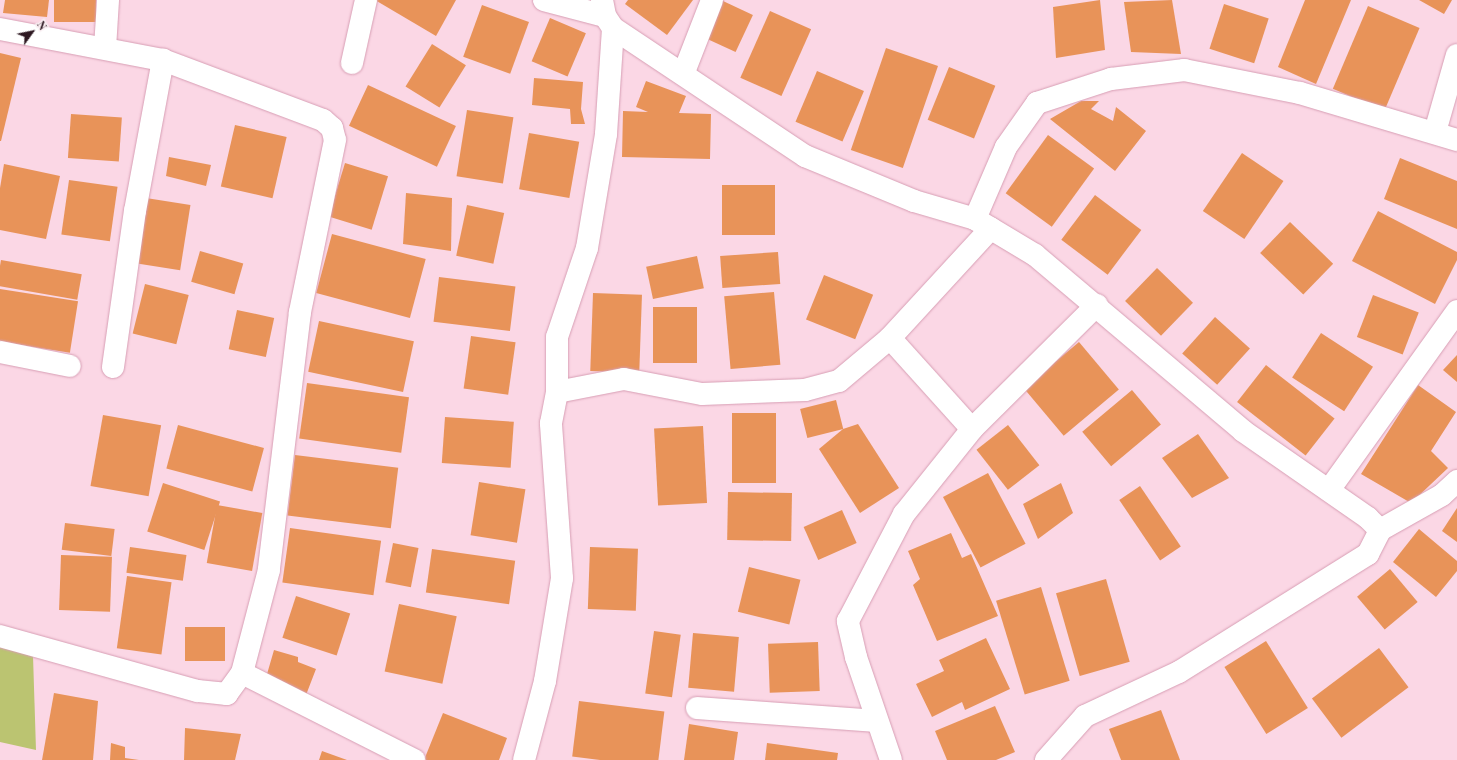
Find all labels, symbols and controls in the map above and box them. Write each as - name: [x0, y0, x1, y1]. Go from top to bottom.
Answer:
- north arrow: [12, 12, 52, 52]
- text: N: [34, 18, 51, 33]

